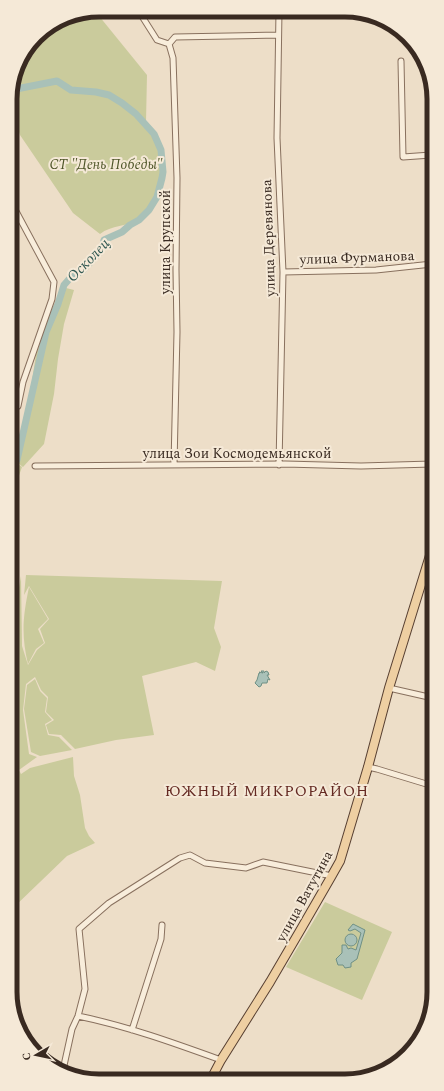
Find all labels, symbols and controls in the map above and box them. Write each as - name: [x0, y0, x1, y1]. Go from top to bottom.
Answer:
- park label: СТ "День Победы": [49, 154, 163, 175]
- street label: улица Деревянова: [256, 179, 281, 298]
- street label: улица Крупской: [155, 190, 176, 295]
- water label: Осколец: [61, 233, 115, 288]
- street label: улица Фурманова: [298, 245, 415, 270]
- street label: улица Зои Космодемьянской: [142, 443, 331, 464]
- district label: ЮЖНЫЙ МИКРОРАЙОН: [165, 780, 369, 803]
- street label: улица Ватутина: [270, 847, 338, 947]
- north arrow: [16, 1035, 56, 1075]
- text: С: [18, 1051, 36, 1062]

